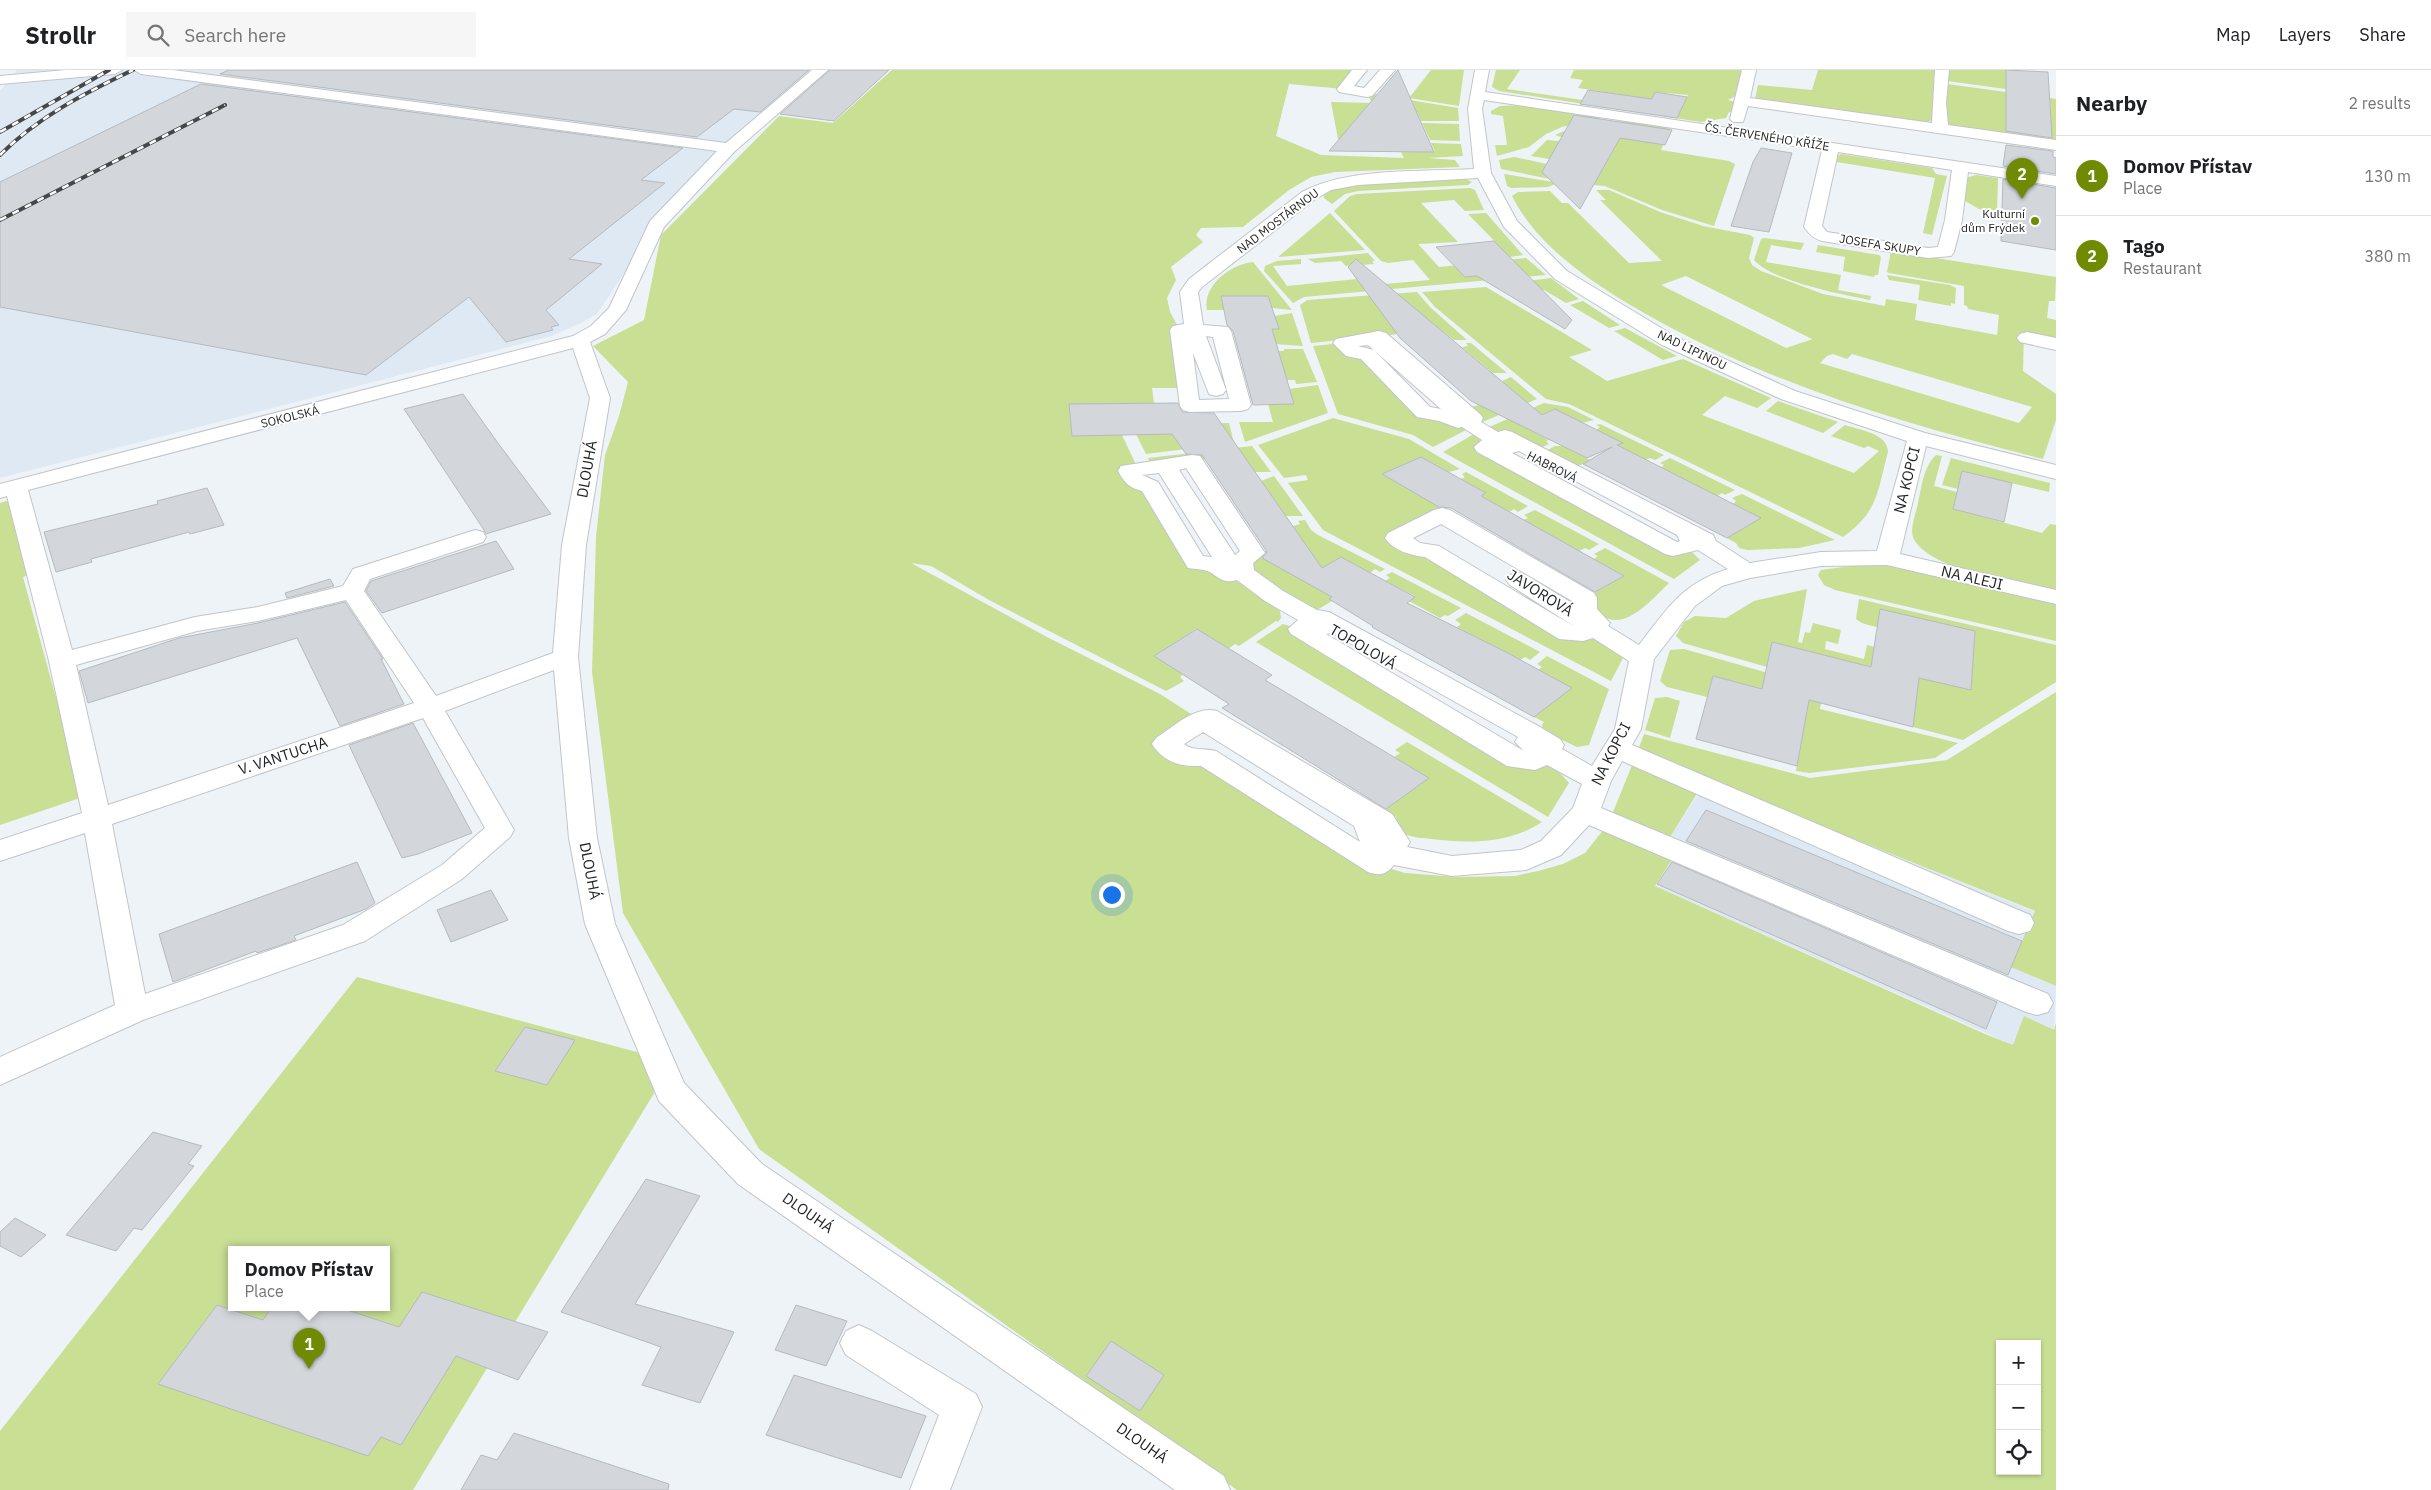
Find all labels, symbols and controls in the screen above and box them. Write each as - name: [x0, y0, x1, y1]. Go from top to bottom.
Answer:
- search box: [126, 12, 476, 57]
- text: Strollr: [25, 19, 96, 51]
- icon: search: [144, 21, 172, 49]
- text: Search here: [184, 23, 286, 47]
- text: Map: [2216, 23, 2251, 46]
- text: Layers: [2279, 23, 2331, 46]
- text: Share: [2359, 23, 2406, 46]
- text: Nearby: [2076, 89, 2147, 117]
- text: 2 results: [2348, 93, 2411, 113]
- street label: ČS. ČERVENÉHO KŘÍŽE: [1704, 119, 1830, 154]
- text: Domov Přístav: [2123, 154, 2252, 178]
- pin: 2: [2006, 158, 2038, 199]
- text: 1: [2087, 166, 2097, 186]
- text: 130 m: [2364, 166, 2411, 186]
- text: Place: [2123, 178, 2162, 198]
- street label: NAD MOSTÁRNOU: [1234, 185, 1322, 256]
- place label: Kulturní dům Frýdek: [1961, 206, 2026, 235]
- marker: Kulturní dům Frýdek: [2029, 215, 2041, 227]
- street label: JOSEFA SKUPY: [1838, 231, 1922, 258]
- text: Tago: [2123, 234, 2165, 258]
- text: 2: [2087, 246, 2097, 266]
- text: 380 m: [2364, 246, 2411, 266]
- text: Restaurant: [2123, 258, 2202, 278]
- street label: NAD LIPINOU: [1655, 326, 1729, 373]
- street label: SOKOLSKÁ: [259, 402, 321, 431]
- street label: DLOUHÁ: [572, 438, 601, 499]
- street label: NA KOPCI: [1889, 445, 1924, 515]
- street label: HABROVÁ: [1525, 448, 1580, 486]
- street label: NA ALEJI: [1939, 561, 2005, 594]
- street label: JAVOROVÁ: [1504, 565, 1577, 620]
- street label: TOPOLOVÁ: [1326, 620, 1400, 674]
- street label: NA KOPCI: [1587, 719, 1634, 788]
- street label: V. VANTUCHA: [236, 732, 330, 779]
- street label: DLOUHÁ: [576, 841, 605, 902]
- your location: [1099, 882, 1125, 908]
- street label: DLOUHÁ: [779, 1188, 838, 1237]
- popup: [228, 1246, 390, 1311]
- text: Domov Přístav: [244, 1257, 374, 1281]
- text: Place: [244, 1281, 284, 1301]
- pin: 1: [293, 1328, 325, 1369]
- map controls: [1996, 1340, 2041, 1475]
- button: +: [1996, 1340, 2041, 1385]
- button: −: [1996, 1385, 2041, 1430]
- street label: DLOUHÁ: [1113, 1418, 1172, 1467]
- button: locate: [1996, 1430, 2041, 1475]

